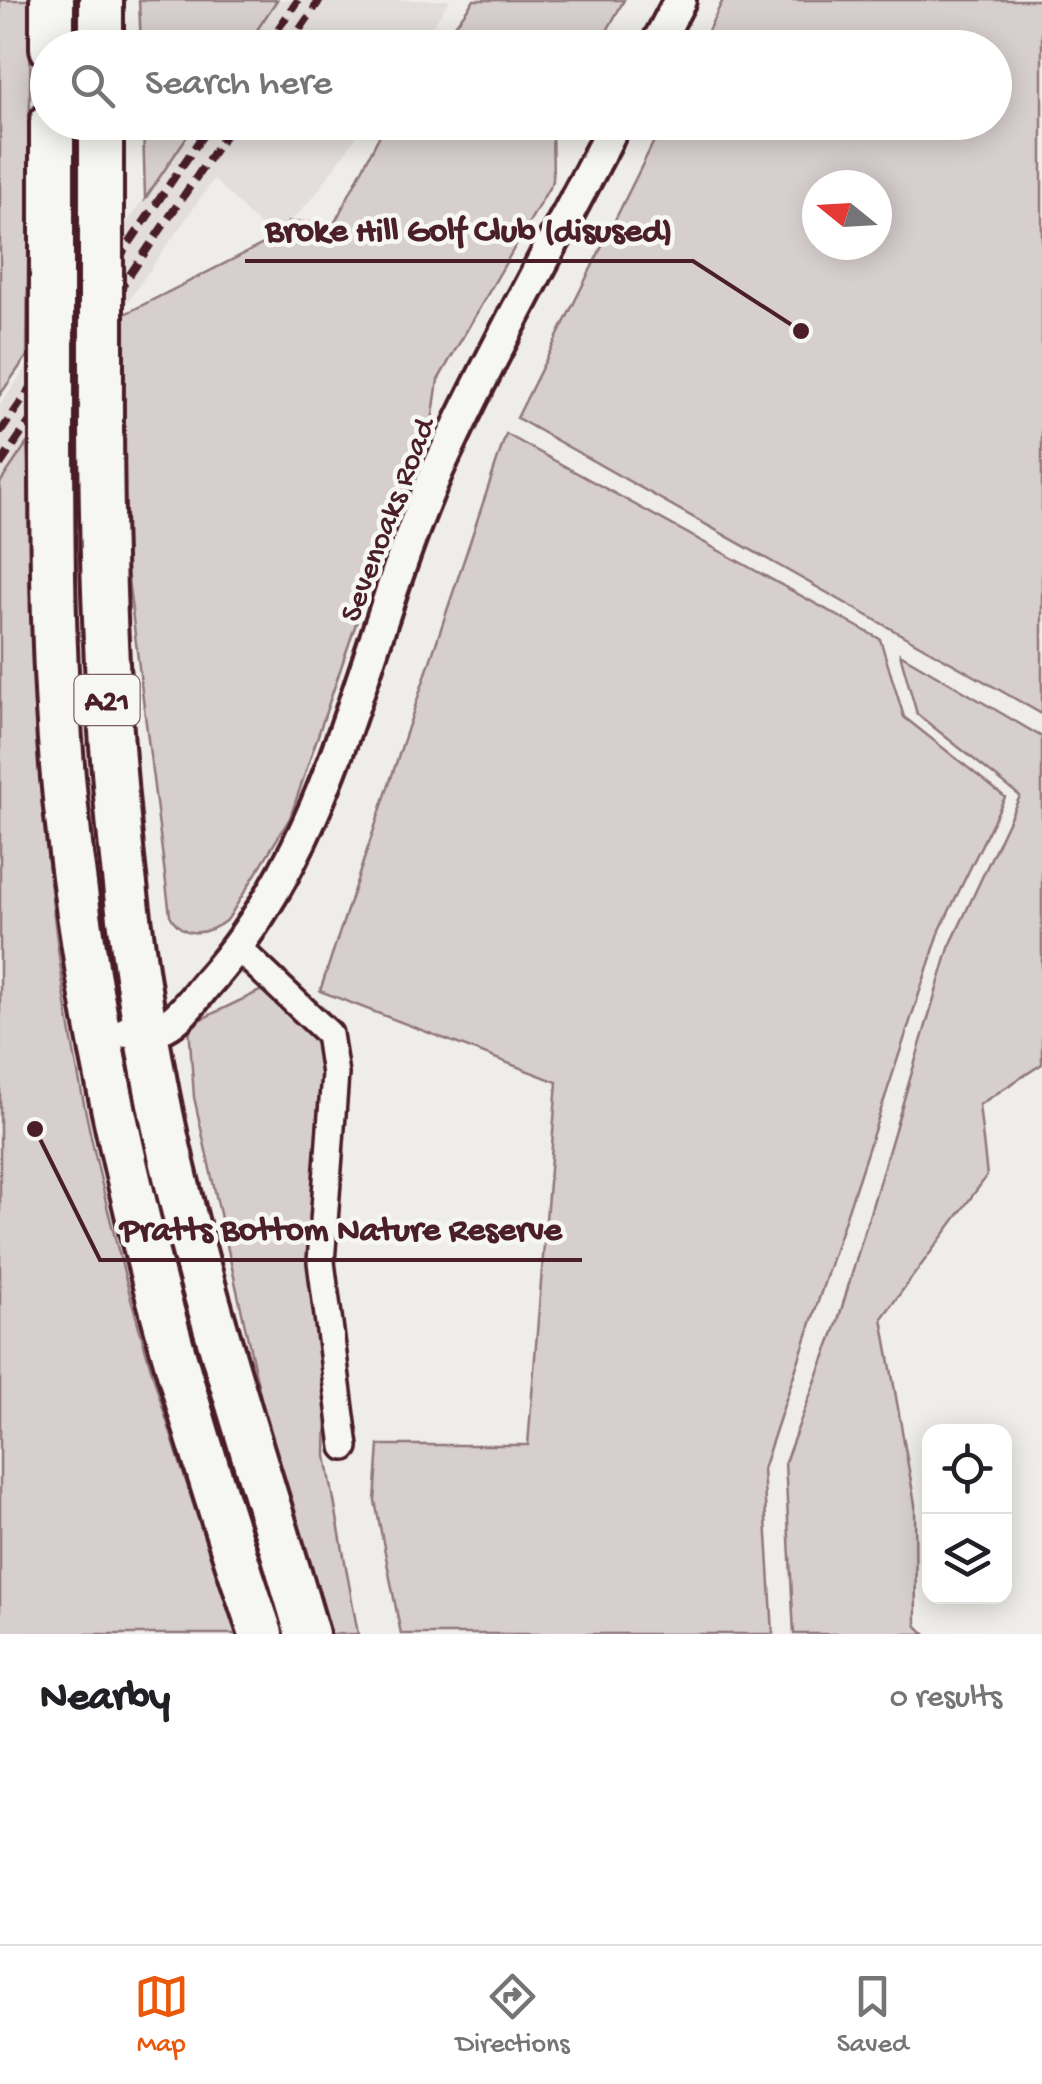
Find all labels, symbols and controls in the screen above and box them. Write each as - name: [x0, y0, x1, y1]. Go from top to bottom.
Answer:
- search box: [30, 30, 1012, 140]
- icon: search: [65, 58, 120, 113]
- text: Search here: [145, 63, 332, 107]
- north arrow: [802, 170, 892, 260]
- callout: Broke Hill Golf Club (disused): [245, 196, 693, 261]
- text: Broke Hill Golf Club (disused): [264, 213, 673, 254]
- street label: Sevenoaks Road: [333, 411, 447, 628]
- road number: A21: [74, 675, 140, 725]
- callout: Pratts Bottom Nature Reserve: [100, 1195, 582, 1260]
- text: Pratts Bottom Nature Reserve: [118, 1212, 563, 1253]
- map controls: [922, 1424, 1012, 1604]
- button: locate: [922, 1424, 1012, 1514]
- button: layers: [922, 1514, 1012, 1604]
- text: Nearby: [40, 1675, 170, 1724]
- text: 0 results: [890, 1680, 1002, 1718]
- tab: Map: [134, 1969, 189, 2062]
- tab: Directions: [456, 1969, 570, 2062]
- tab: Saved: [837, 1969, 908, 2062]

